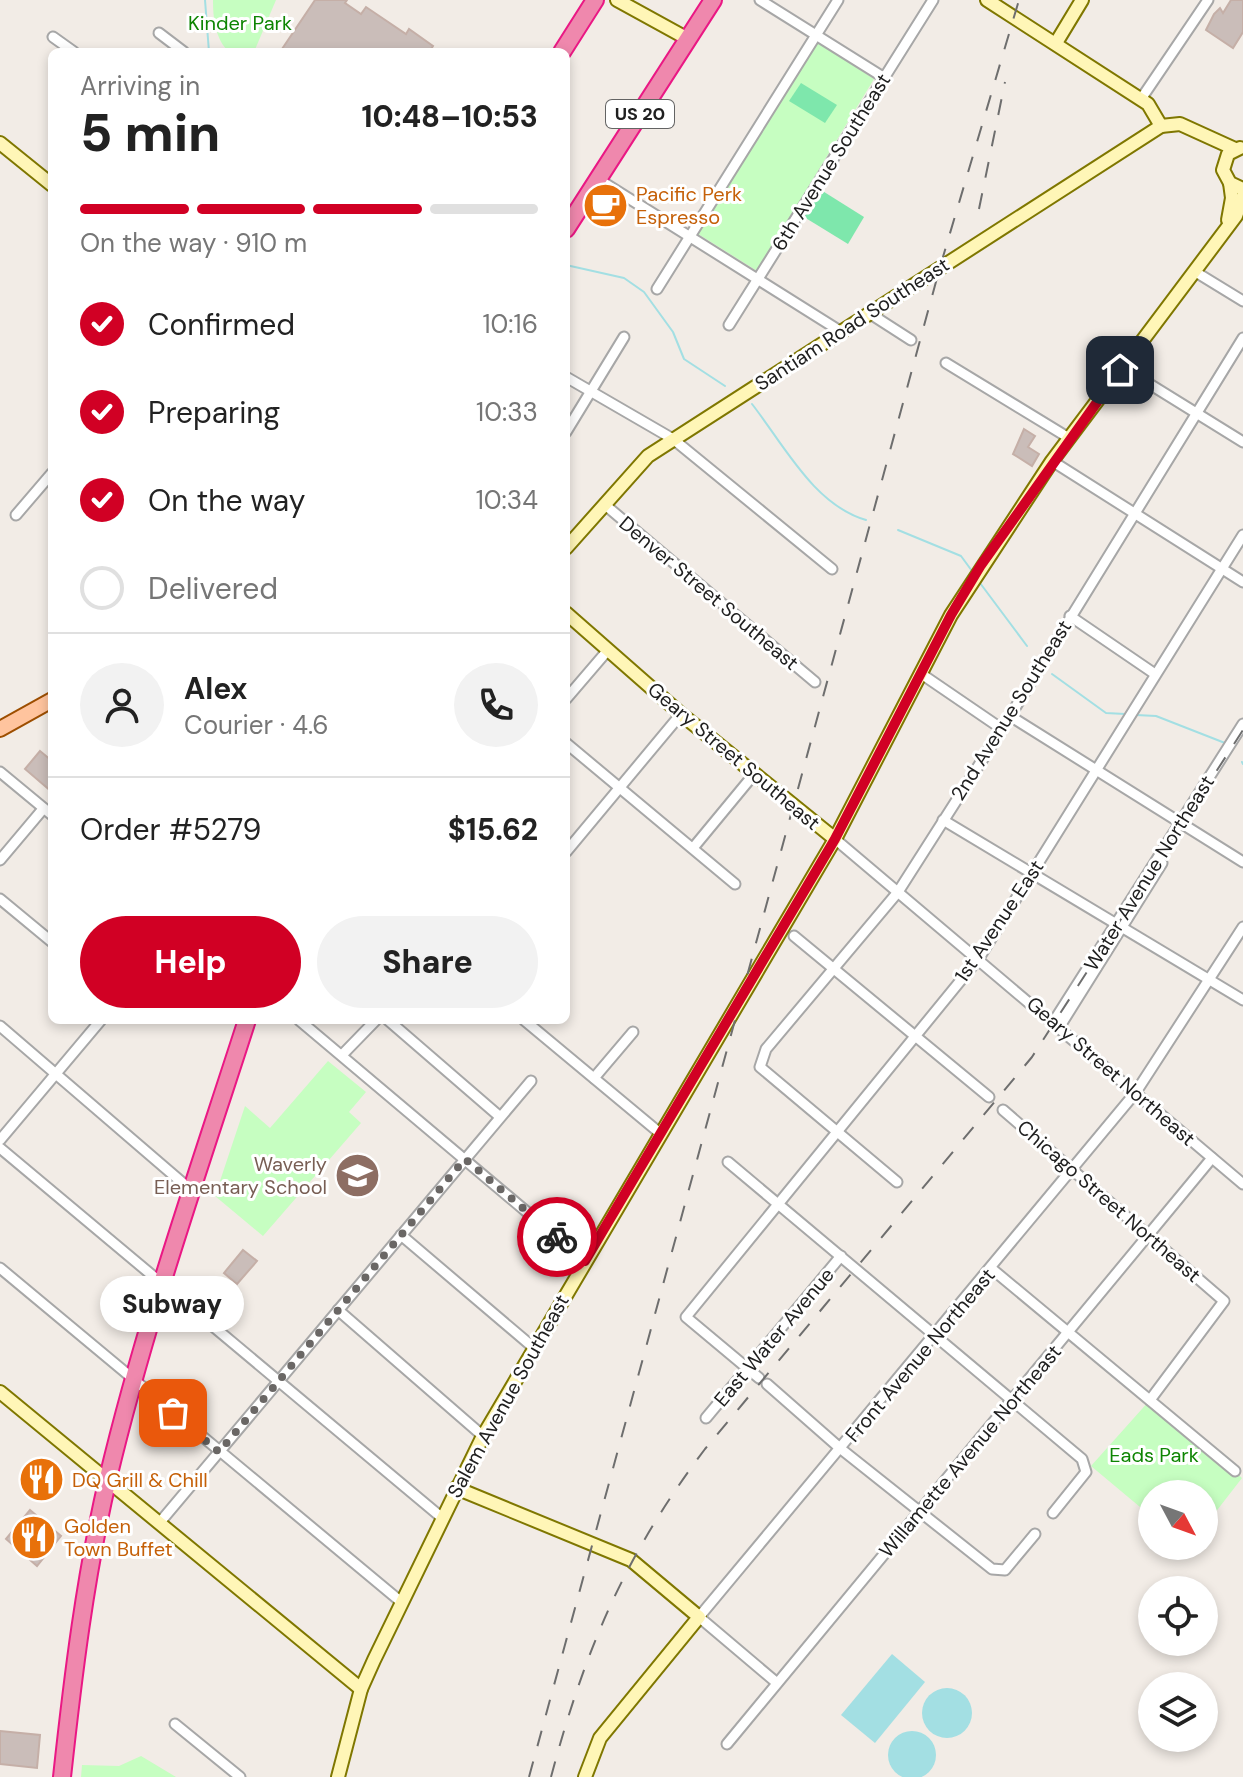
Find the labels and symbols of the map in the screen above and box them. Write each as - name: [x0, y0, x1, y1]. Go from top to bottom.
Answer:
- park label: Kinder Park: [188, 10, 292, 36]
- street label: 6th Avenue Southeast: [766, 68, 896, 256]
- road number: US 20: [606, 100, 674, 128]
- cafe icon: Pacific Perk Espresso: [581, 181, 629, 229]
- place label: Pacific Perk Espresso: [636, 181, 742, 230]
- street label: Santiam Road Southeast: [750, 251, 954, 397]
- pin: [1086, 336, 1154, 404]
- street label: Denver Street Southeast: [614, 510, 804, 676]
- street label: 2nd Avenue Southeast: [945, 615, 1077, 805]
- street label: Geary Street Southeast: [642, 676, 826, 836]
- street label: Water Avenue Northeast: [1078, 770, 1220, 976]
- street label: 1st Avenue East: [949, 855, 1050, 987]
- street label: Geary Street Northeast: [1021, 991, 1201, 1152]
- street label: Chicago Street Northeast: [1012, 1114, 1206, 1288]
- place label: Waverly Elementary School: [154, 1151, 327, 1200]
- school or university icon: Waverly Elementary School: [334, 1151, 382, 1199]
- courier: [517, 1197, 597, 1277]
- street label: East Water Avenue: [708, 1262, 840, 1412]
- street label: Front Avenue Northeast: [839, 1262, 1001, 1447]
- callout: Subway: [101, 1277, 245, 1333]
- street label: Salem Avenue Southeast: [441, 1290, 575, 1502]
- street label: Willamette Avenue Northeast: [873, 1339, 1067, 1563]
- pin: [139, 1379, 207, 1447]
- park label: Eads Park: [1109, 1442, 1199, 1468]
- restaurant icon: DQ Grill & Chill: [17, 1456, 65, 1504]
- place label: DQ Grill & Chill: [72, 1467, 208, 1493]
- north arrow: [1138, 1480, 1218, 1560]
- place label: Golden Town Buffet: [64, 1513, 173, 1562]
- restaurant icon: Golden Town Buffet: [9, 1514, 57, 1562]

